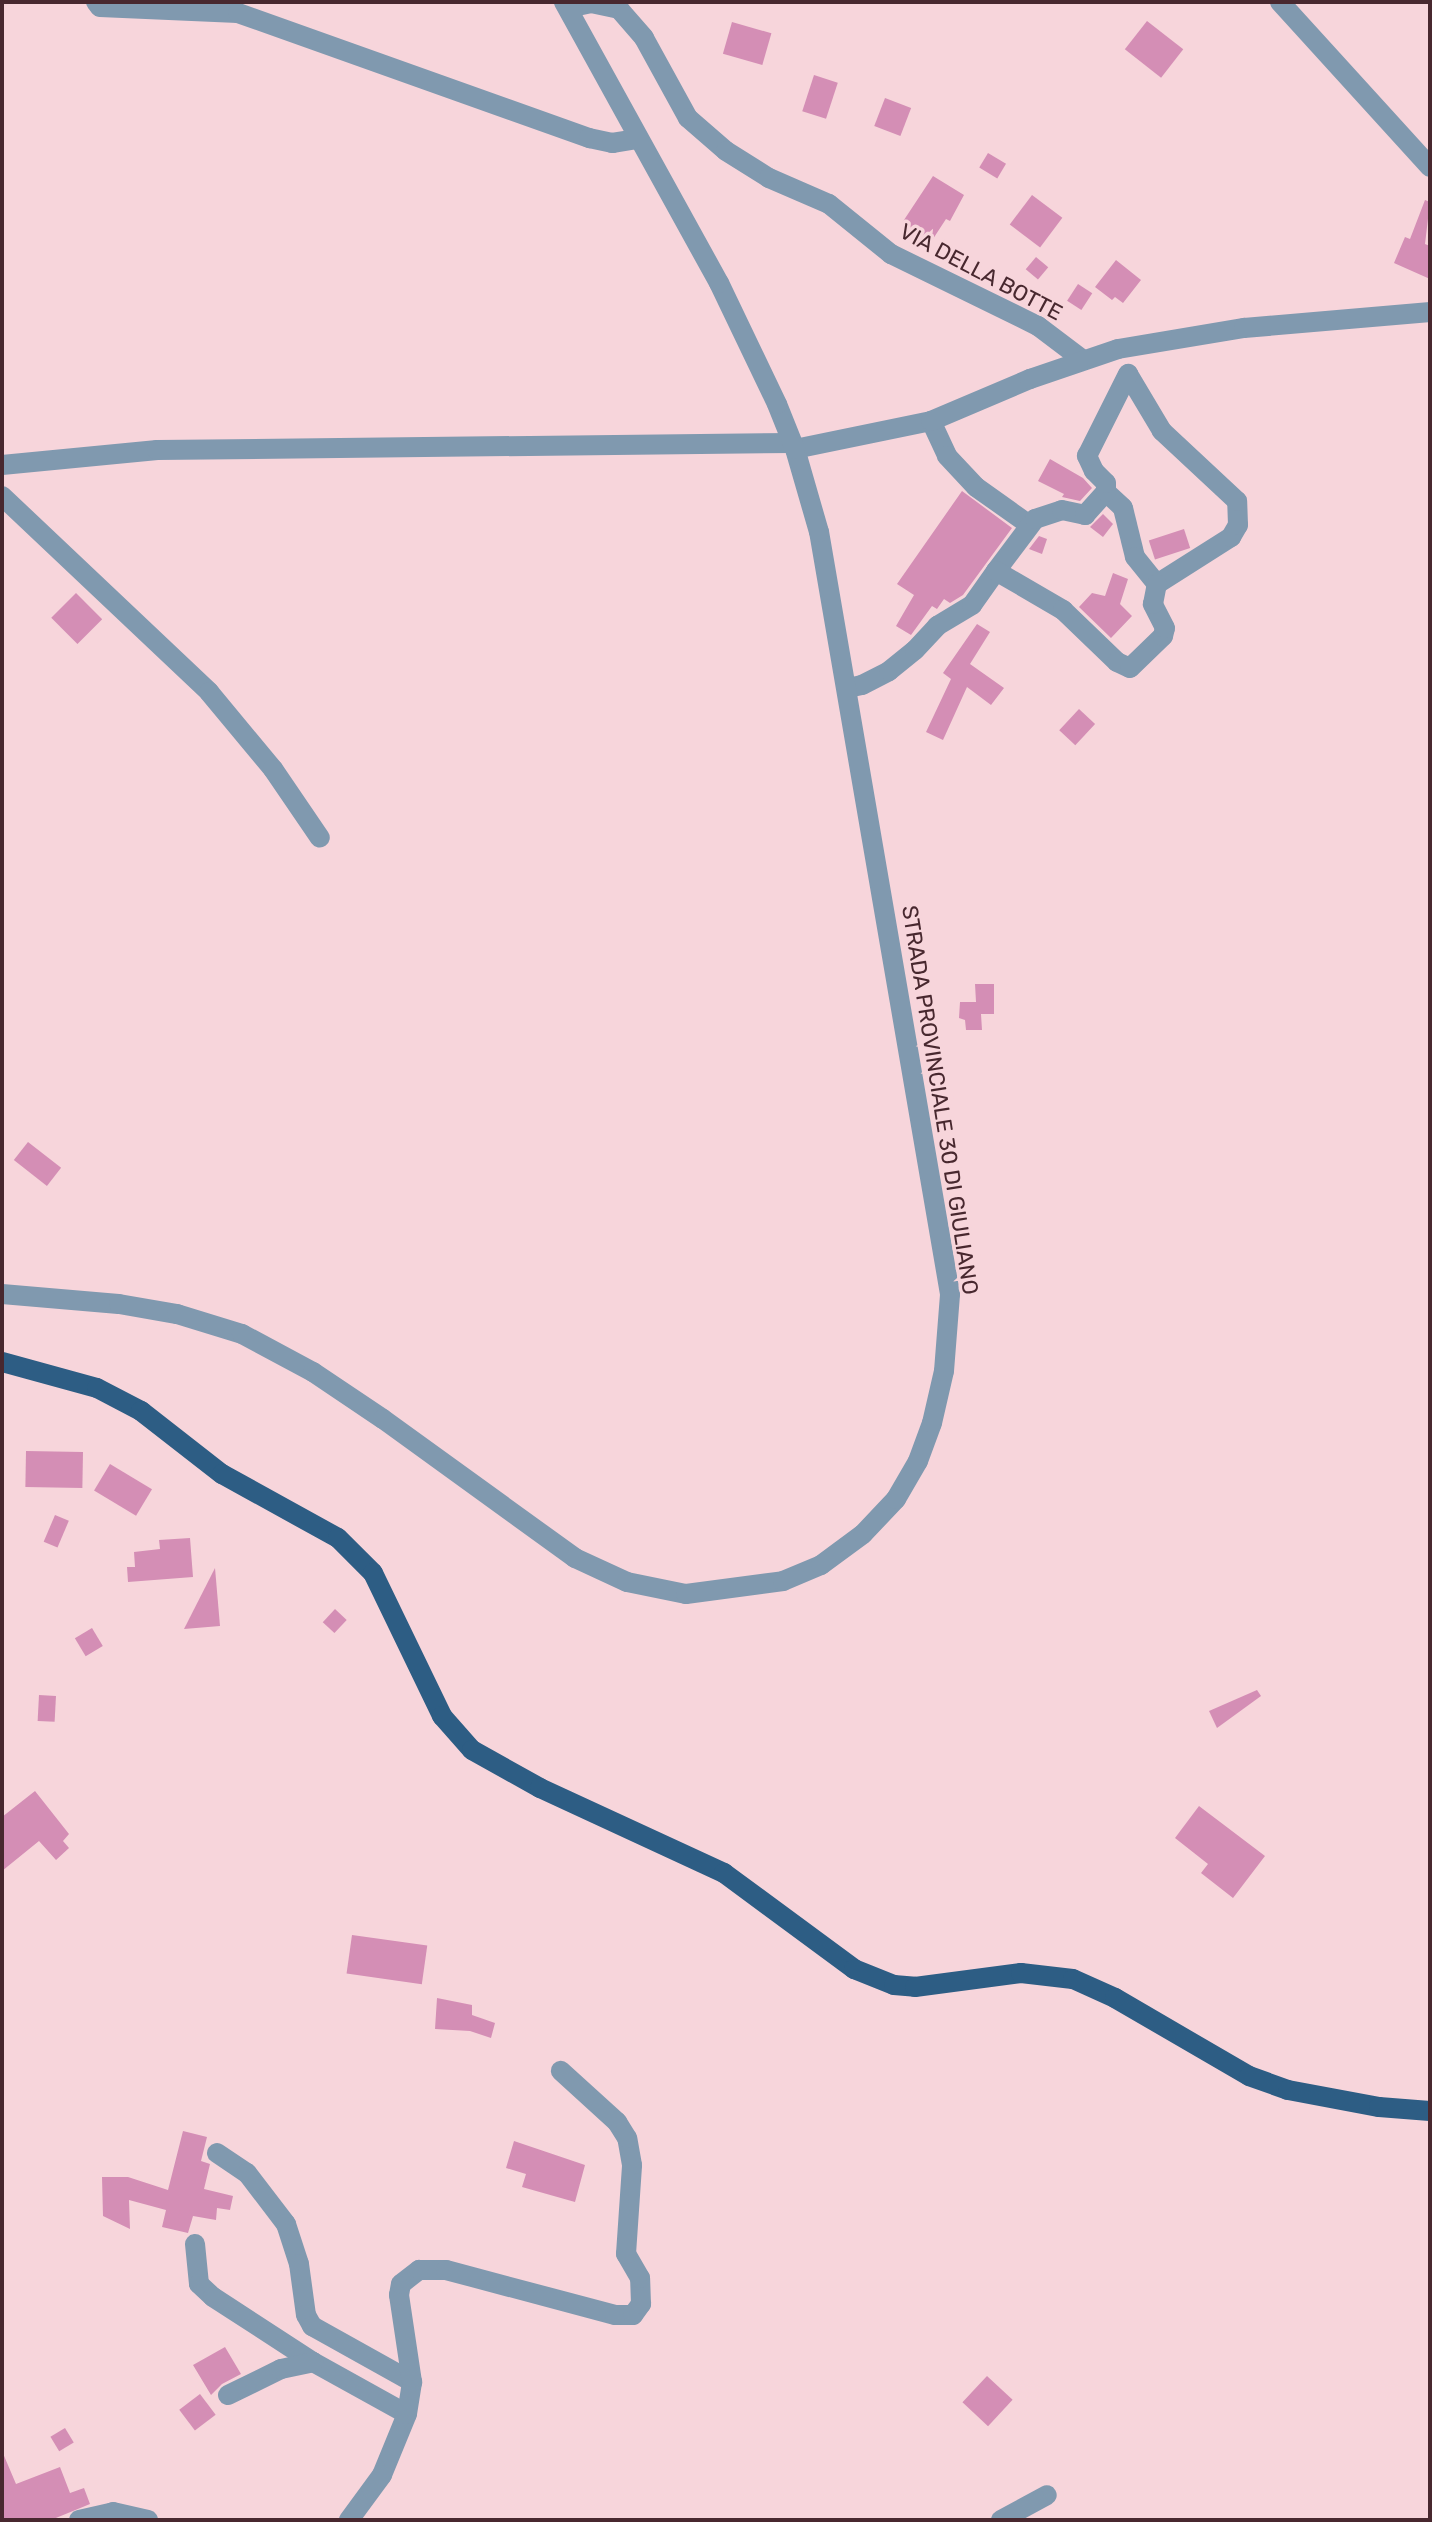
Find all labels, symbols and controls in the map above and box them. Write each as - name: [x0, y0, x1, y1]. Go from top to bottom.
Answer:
- street label: VIA DELLA BOTTE: [894, 218, 1068, 326]
- street label: STRADA PROVINCIALE 30 DI GIULIANO: [896, 903, 984, 1297]

